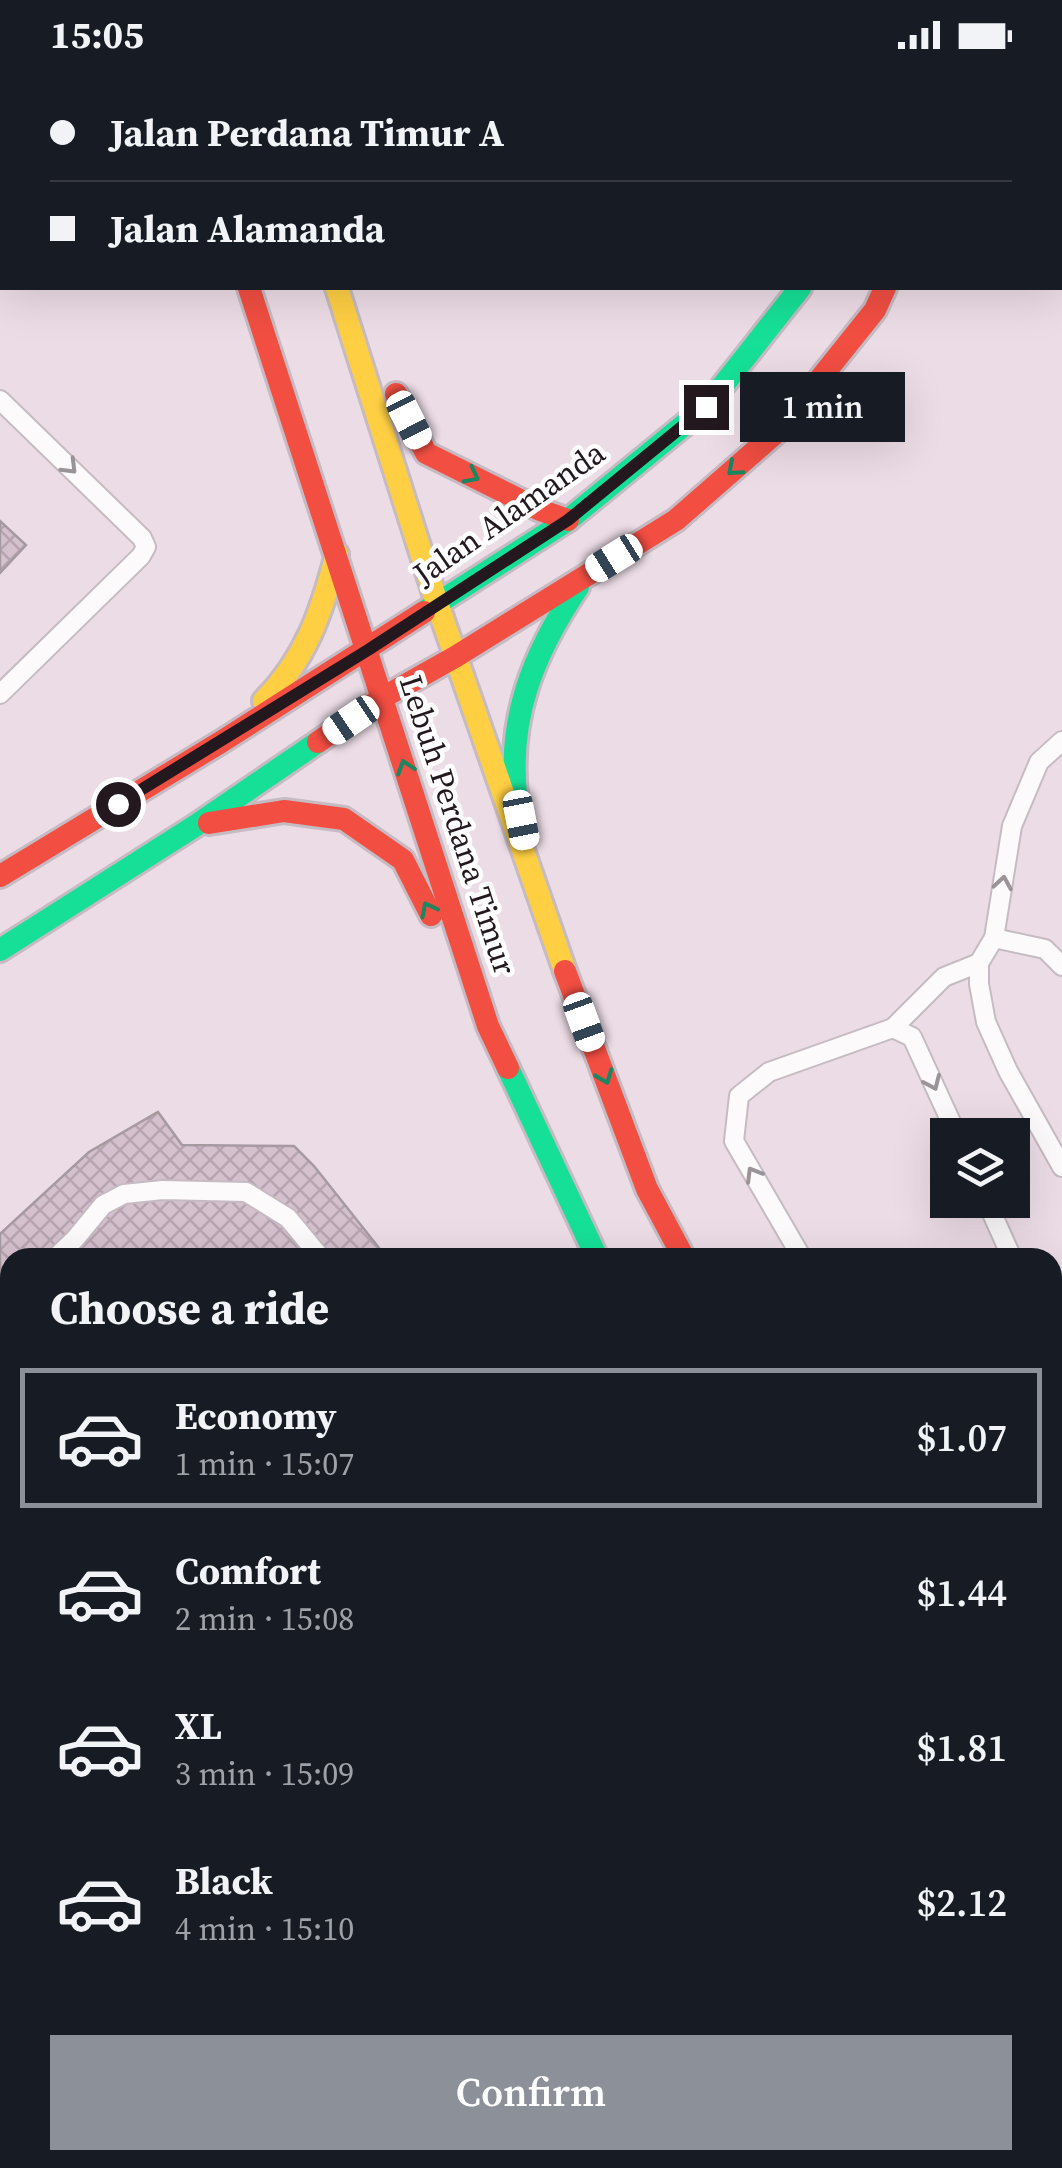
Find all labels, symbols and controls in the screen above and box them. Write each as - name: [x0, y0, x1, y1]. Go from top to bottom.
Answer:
- text: 15:05: [50, 9, 144, 61]
- text: Jalan Perdana Timur A: [110, 107, 504, 159]
- text: Jalan Alamanda: [110, 203, 385, 255]
- callout: 1 min: [741, 372, 906, 442]
- route end: [684, 385, 729, 430]
- text: 1 min: [781, 385, 864, 429]
- car: [382, 386, 436, 454]
- street label: Jalan Alamanda: [404, 430, 614, 596]
- one-way arrow: [59, 456, 77, 474]
- one-way arrow: [728, 457, 746, 475]
- one-way arrow: [462, 464, 480, 484]
- car: [581, 529, 647, 587]
- street label: Lebuh Perdana Timur: [389, 670, 527, 981]
- car: [318, 691, 384, 749]
- one-way arrow: [396, 759, 416, 776]
- route start: [96, 782, 141, 827]
- car: [501, 788, 541, 852]
- one-way arrow: [991, 875, 1012, 892]
- one-way arrow: [421, 901, 440, 919]
- car: [560, 989, 608, 1055]
- one-way arrow: [593, 1068, 614, 1085]
- one-way arrow: [921, 1073, 941, 1091]
- map controls: [930, 1118, 1030, 1218]
- button: layers: [930, 1118, 1030, 1218]
- one-way arrow: [746, 1166, 765, 1184]
- text: Choose a ride: [50, 1277, 329, 1339]
- text: Economy: [175, 1390, 337, 1442]
- icon: car: [55, 1393, 145, 1483]
- text: $1.07: [917, 1412, 1007, 1464]
- text: 1 min · 15:07: [175, 1442, 354, 1486]
- text: Comfort: [175, 1545, 321, 1597]
- icon: car: [55, 1548, 145, 1638]
- text: $1.44: [917, 1567, 1007, 1619]
- text: 2 min · 15:08: [175, 1597, 354, 1641]
- text: XL: [175, 1700, 222, 1752]
- icon: car: [55, 1703, 145, 1793]
- text: $1.81: [917, 1722, 1007, 1774]
- text: 3 min · 15:09: [175, 1752, 354, 1796]
- text: Black: [175, 1855, 273, 1907]
- icon: car: [55, 1858, 145, 1948]
- text: $2.12: [917, 1877, 1007, 1929]
- text: 4 min · 15:10: [175, 1907, 354, 1951]
- button: Confirm: [50, 2035, 1012, 2150]

